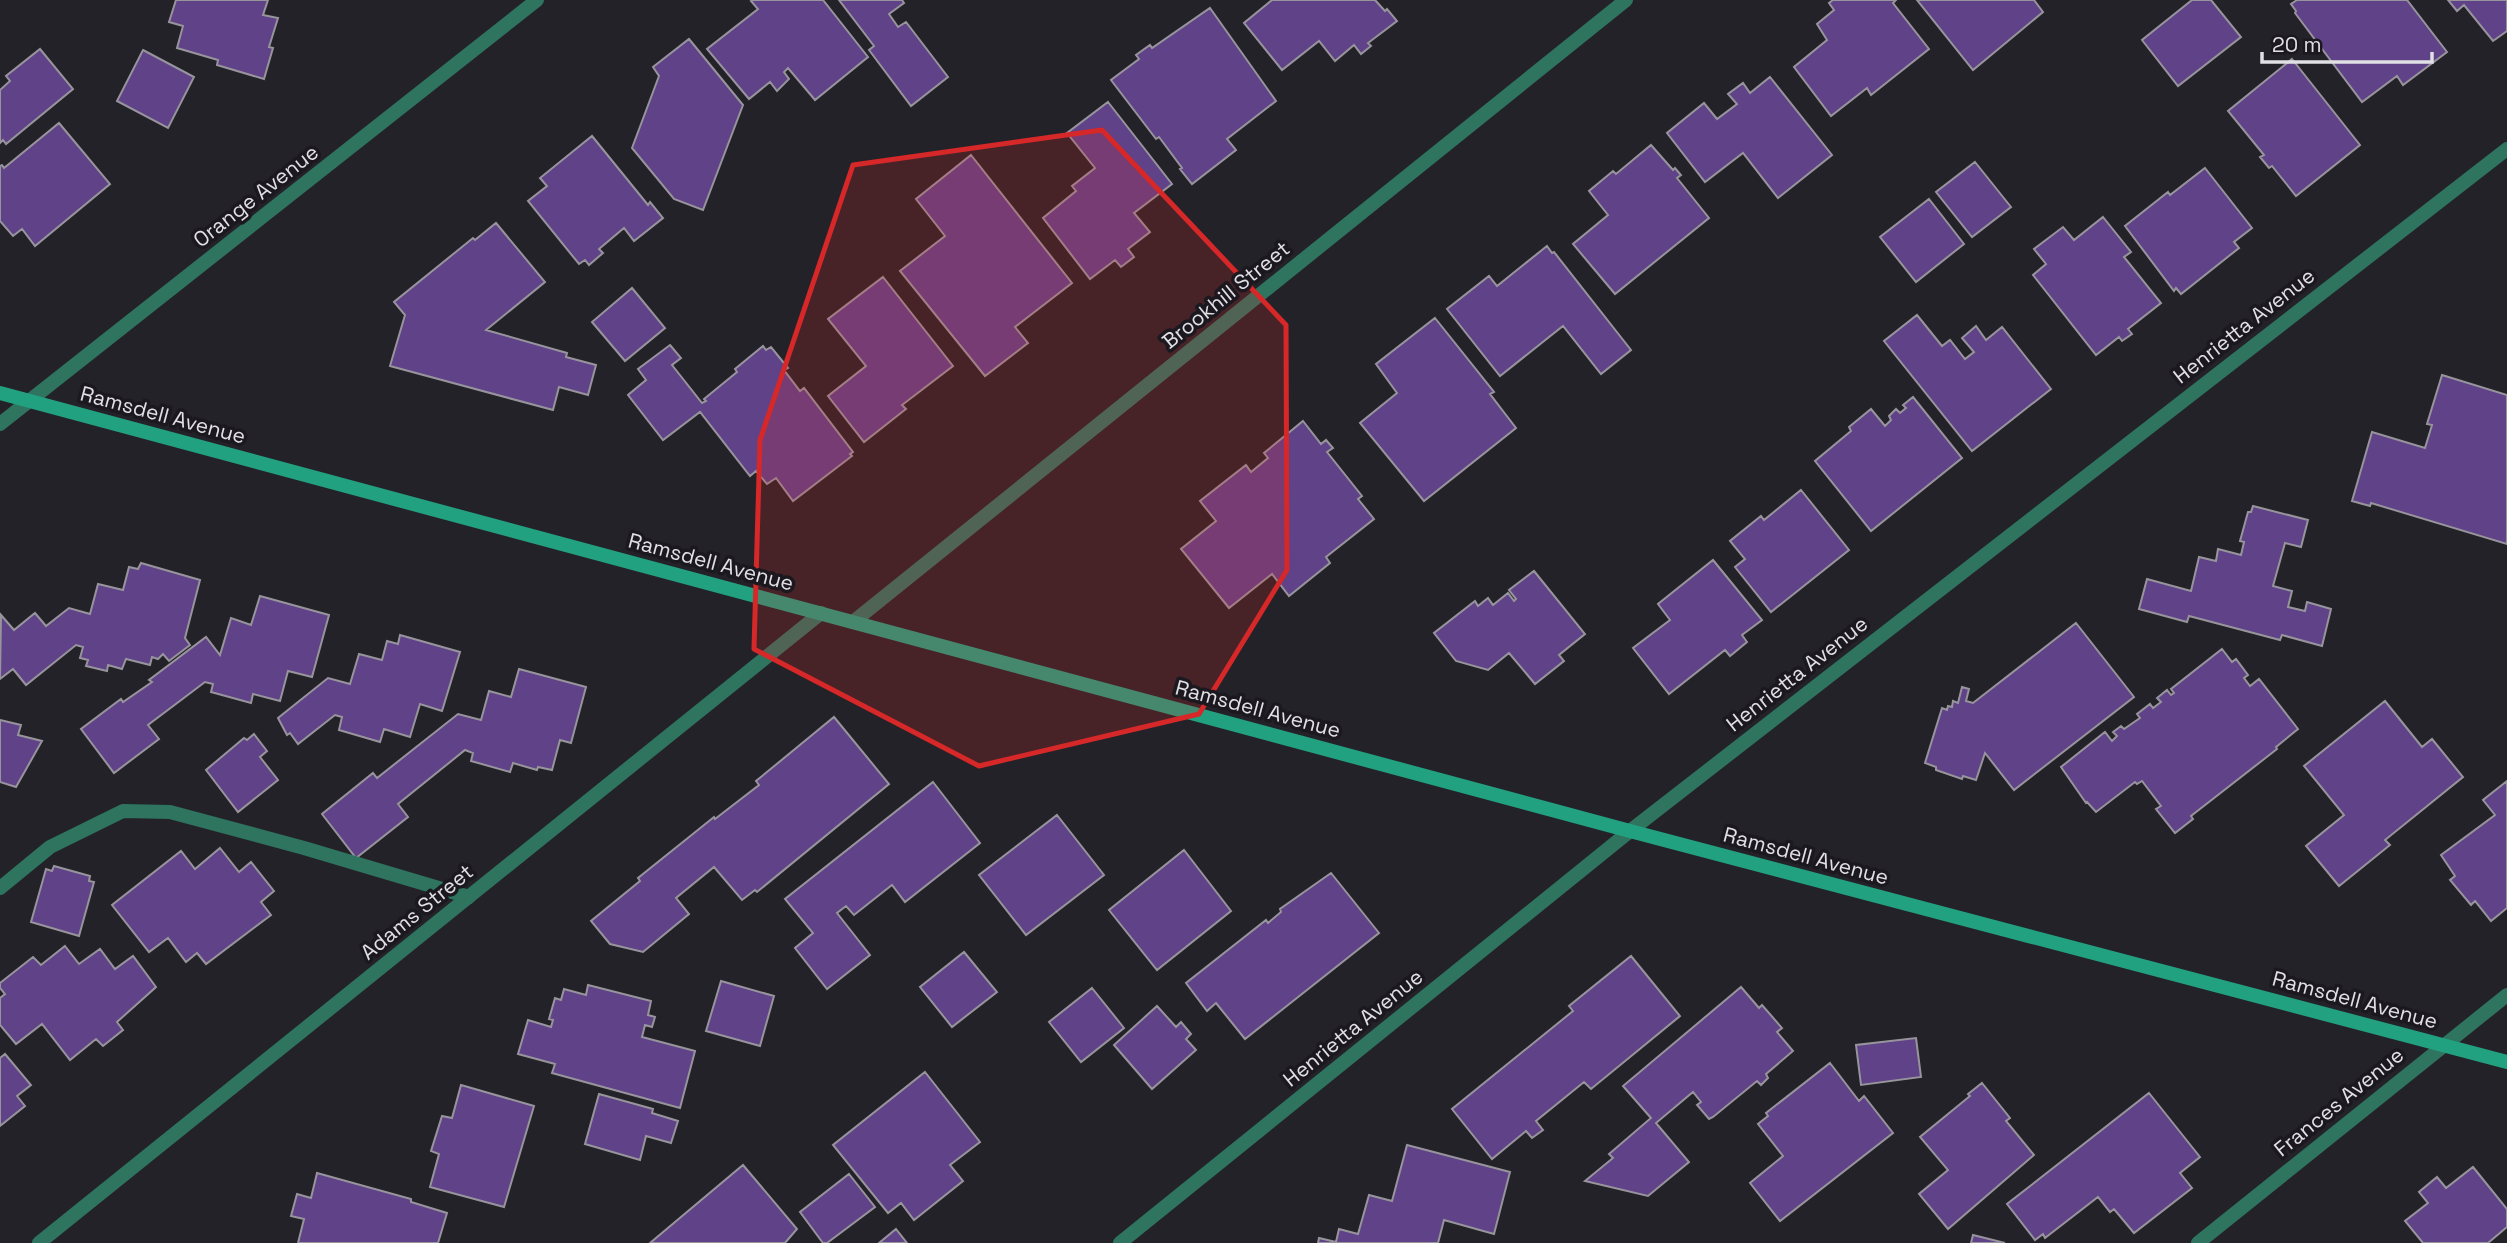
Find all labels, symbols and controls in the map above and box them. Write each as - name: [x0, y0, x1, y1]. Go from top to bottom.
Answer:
- scale bar: [2262, 21, 2432, 65]
- text: 20 m: [2272, 31, 2322, 58]
- street label: Orange Avenue: [188, 138, 324, 253]
- street label: Brookhill Street: [1156, 235, 1295, 354]
- street label: Henrietta Avenue: [2167, 262, 2320, 389]
- street label: Ramsdell Avenue: [78, 379, 249, 450]
- street label: Ramsdell Avenue: [626, 526, 797, 597]
- street label: Henrietta Avenue: [1720, 610, 1873, 737]
- street label: Ramsdell Avenue: [1173, 673, 1344, 744]
- street label: Ramsdell Avenue: [1721, 820, 1892, 891]
- street label: Adams Street: [355, 858, 479, 965]
- street label: Henrietta Avenue: [1277, 963, 1428, 1092]
- street label: Ramsdell Avenue: [2270, 964, 2441, 1035]
- street label: Frances Avenue: [2268, 1041, 2409, 1162]

